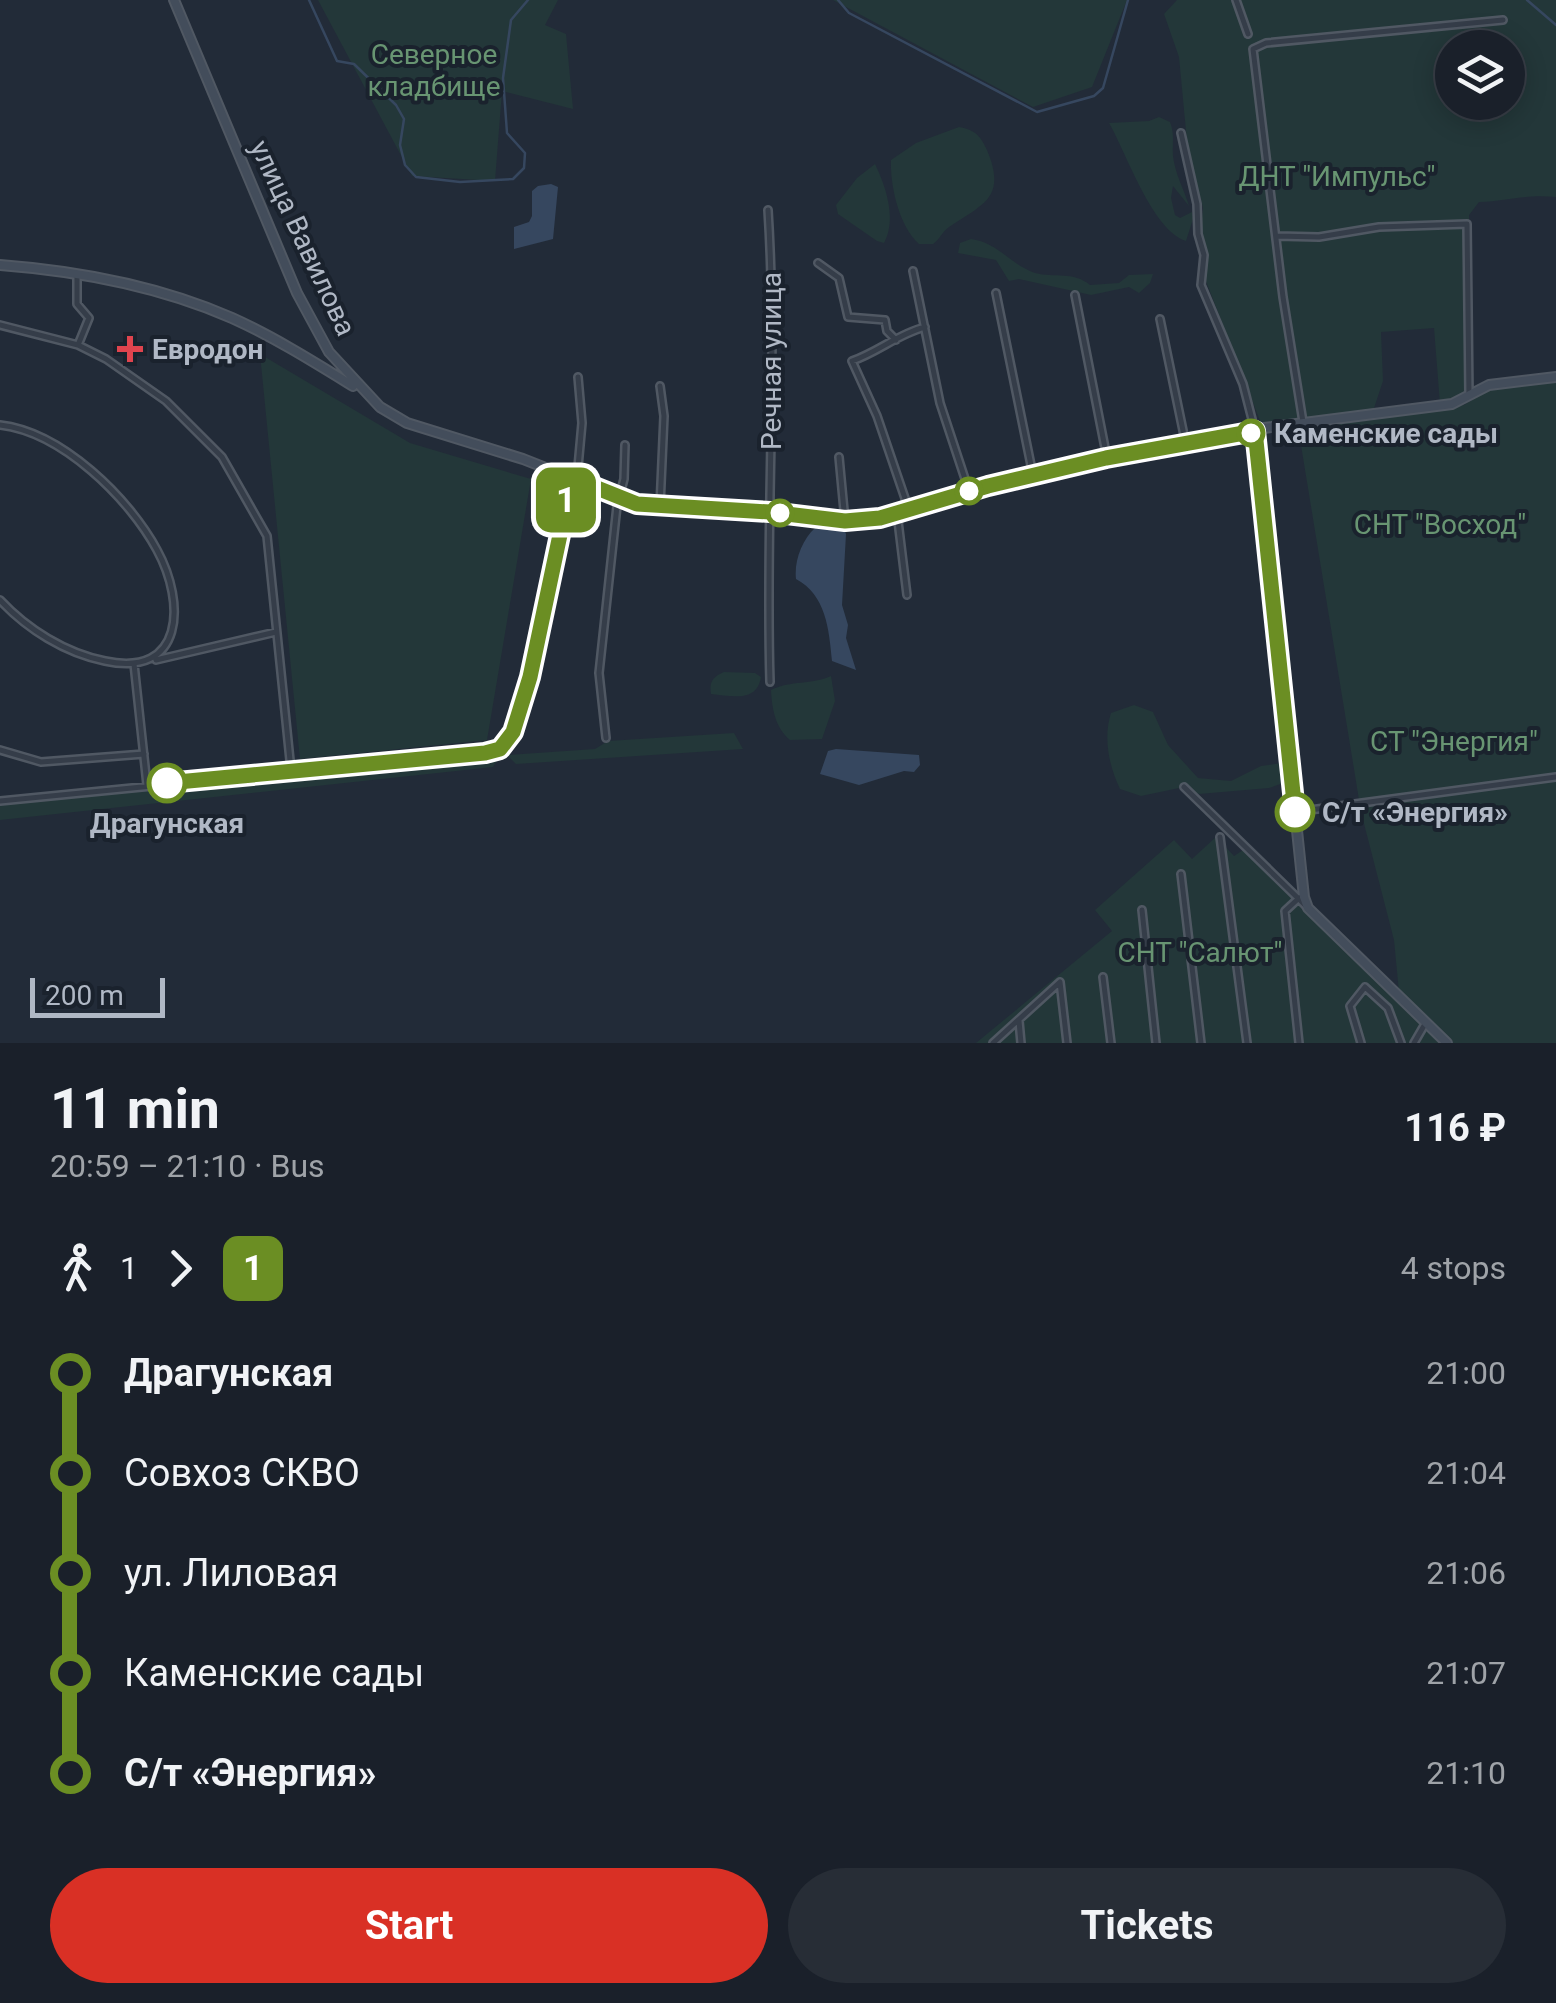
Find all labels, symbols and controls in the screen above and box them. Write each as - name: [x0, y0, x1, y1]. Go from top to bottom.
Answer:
- map controls: [1435, 30, 1525, 120]
- button: layers: [1435, 30, 1525, 120]
- park label: Северное кладбище: [367, 38, 501, 103]
- street label: улица Вавилова: [243, 135, 363, 341]
- park label: ДНТ "Импульс": [1238, 160, 1436, 193]
- street label: Речная улица: [755, 272, 788, 450]
- place label: Евродон: [152, 333, 263, 366]
- marker: Евродон: [117, 336, 143, 362]
- place label: Каменские сады: [1274, 417, 1498, 450]
- marker: Каменские сады: [1238, 420, 1264, 446]
- line badge: 1: [534, 468, 598, 532]
- unlabelled marker: [956, 478, 982, 504]
- text: 1: [556, 480, 576, 521]
- unlabelled marker: [767, 500, 793, 526]
- park label: СНТ "Восход": [1354, 508, 1526, 541]
- park label: СТ "Энергия": [1370, 725, 1538, 758]
- marker: Драгунская: [148, 764, 186, 802]
- marker: С/т «Энергия»: [1276, 793, 1314, 831]
- place label: С/т «Энергия»: [1322, 796, 1508, 829]
- place label: Драгунская: [90, 807, 244, 840]
- park label: СНТ "Салют": [1118, 936, 1283, 969]
- scale bar: [30, 973, 165, 1018]
- text: 200 m: [45, 979, 124, 1012]
- text: 11 min: [50, 1077, 220, 1141]
- text: 116 ₽: [1404, 1106, 1506, 1150]
- text: 20:59 – 21:10 · Bus: [50, 1147, 325, 1185]
- icon: walk: [50, 1241, 105, 1296]
- icon: forward: [153, 1241, 208, 1296]
- text: 1: [243, 1248, 263, 1289]
- text: 1: [120, 1249, 138, 1287]
- text: 4 stops: [1401, 1249, 1506, 1287]
- text: Драгунская: [124, 1351, 333, 1395]
- text: 21:00: [1426, 1354, 1506, 1392]
- text: Совхоз СКВО: [124, 1451, 360, 1495]
- text: 21:04: [1426, 1454, 1506, 1492]
- text: ул. Лиловая: [124, 1551, 338, 1595]
- text: 21:06: [1426, 1554, 1506, 1592]
- text: Каменские сады: [124, 1651, 424, 1695]
- text: 21:07: [1426, 1654, 1506, 1692]
- text: С/т «Энергия»: [124, 1751, 377, 1795]
- text: 21:10: [1426, 1754, 1506, 1792]
- button: Start: [50, 1868, 768, 1983]
- button: Tickets: [788, 1868, 1506, 1983]

